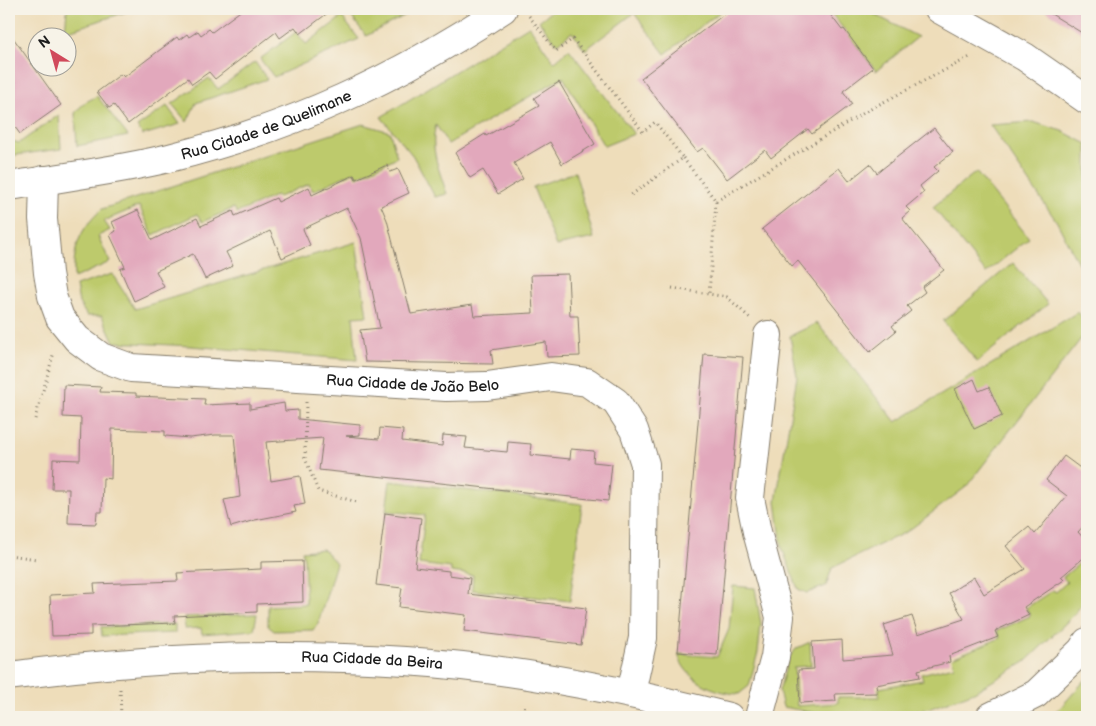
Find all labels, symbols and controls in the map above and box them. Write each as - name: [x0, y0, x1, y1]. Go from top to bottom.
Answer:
- north arrow: [28, 28, 78, 78]
- text: N: [35, 32, 54, 52]
- street label: Rua Cidade de Quelimane: [179, 86, 355, 164]
- street label: Rua Cidade de João Belo: [325, 370, 500, 397]
- street label: Rua Cidade da Beira: [301, 647, 444, 673]

